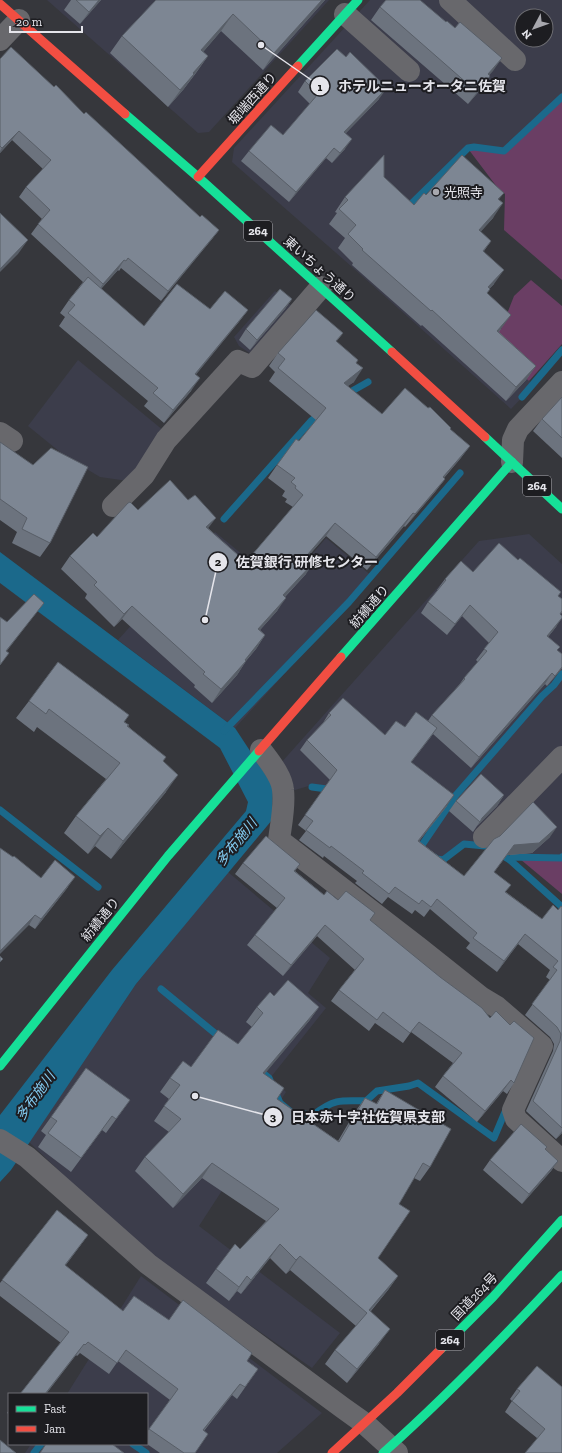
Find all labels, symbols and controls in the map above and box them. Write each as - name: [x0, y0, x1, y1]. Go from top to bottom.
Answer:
- scale bar: [10, 8, 82, 34]
- north arrow: [514, 8, 554, 48]
- text: 20 m: [16, 15, 43, 29]
- text: N: [519, 26, 534, 42]
- street label: 堀端西通り: [225, 69, 280, 128]
- callout: ホテルニューオータニ佐賀: [310, 73, 514, 99]
- text: ホテルニューオータニ佐賀: [338, 78, 506, 95]
- text: 1: [318, 80, 323, 94]
- place label: 光照寺: [444, 185, 483, 200]
- marker: 光照寺: [431, 187, 441, 197]
- road number: 264: [244, 221, 272, 241]
- street label: 東いちょう通り: [281, 233, 359, 305]
- road number: 264: [523, 476, 551, 496]
- callout: 佐賀銀行 研修センター: [208, 549, 386, 575]
- text: 佐賀銀行 研修センター: [236, 554, 378, 571]
- text: 2: [215, 555, 222, 569]
- street label: 紡績通り: [347, 582, 392, 631]
- water label: 多布施川: [212, 814, 262, 869]
- street label: 紡績通り: [78, 894, 123, 944]
- water label: 多布施川: [12, 1067, 60, 1124]
- callout: 日本赤十字社佐賀県支部: [263, 1104, 453, 1130]
- text: 日本赤十字社佐賀県支部: [291, 1109, 445, 1126]
- text: 3: [270, 1110, 277, 1124]
- street label: 国道264号: [448, 1270, 500, 1323]
- road number: 264: [436, 1330, 464, 1350]
- legend: [8, 1393, 148, 1445]
- text: Fast: [44, 1402, 67, 1416]
- text: Jam: [44, 1422, 66, 1436]

